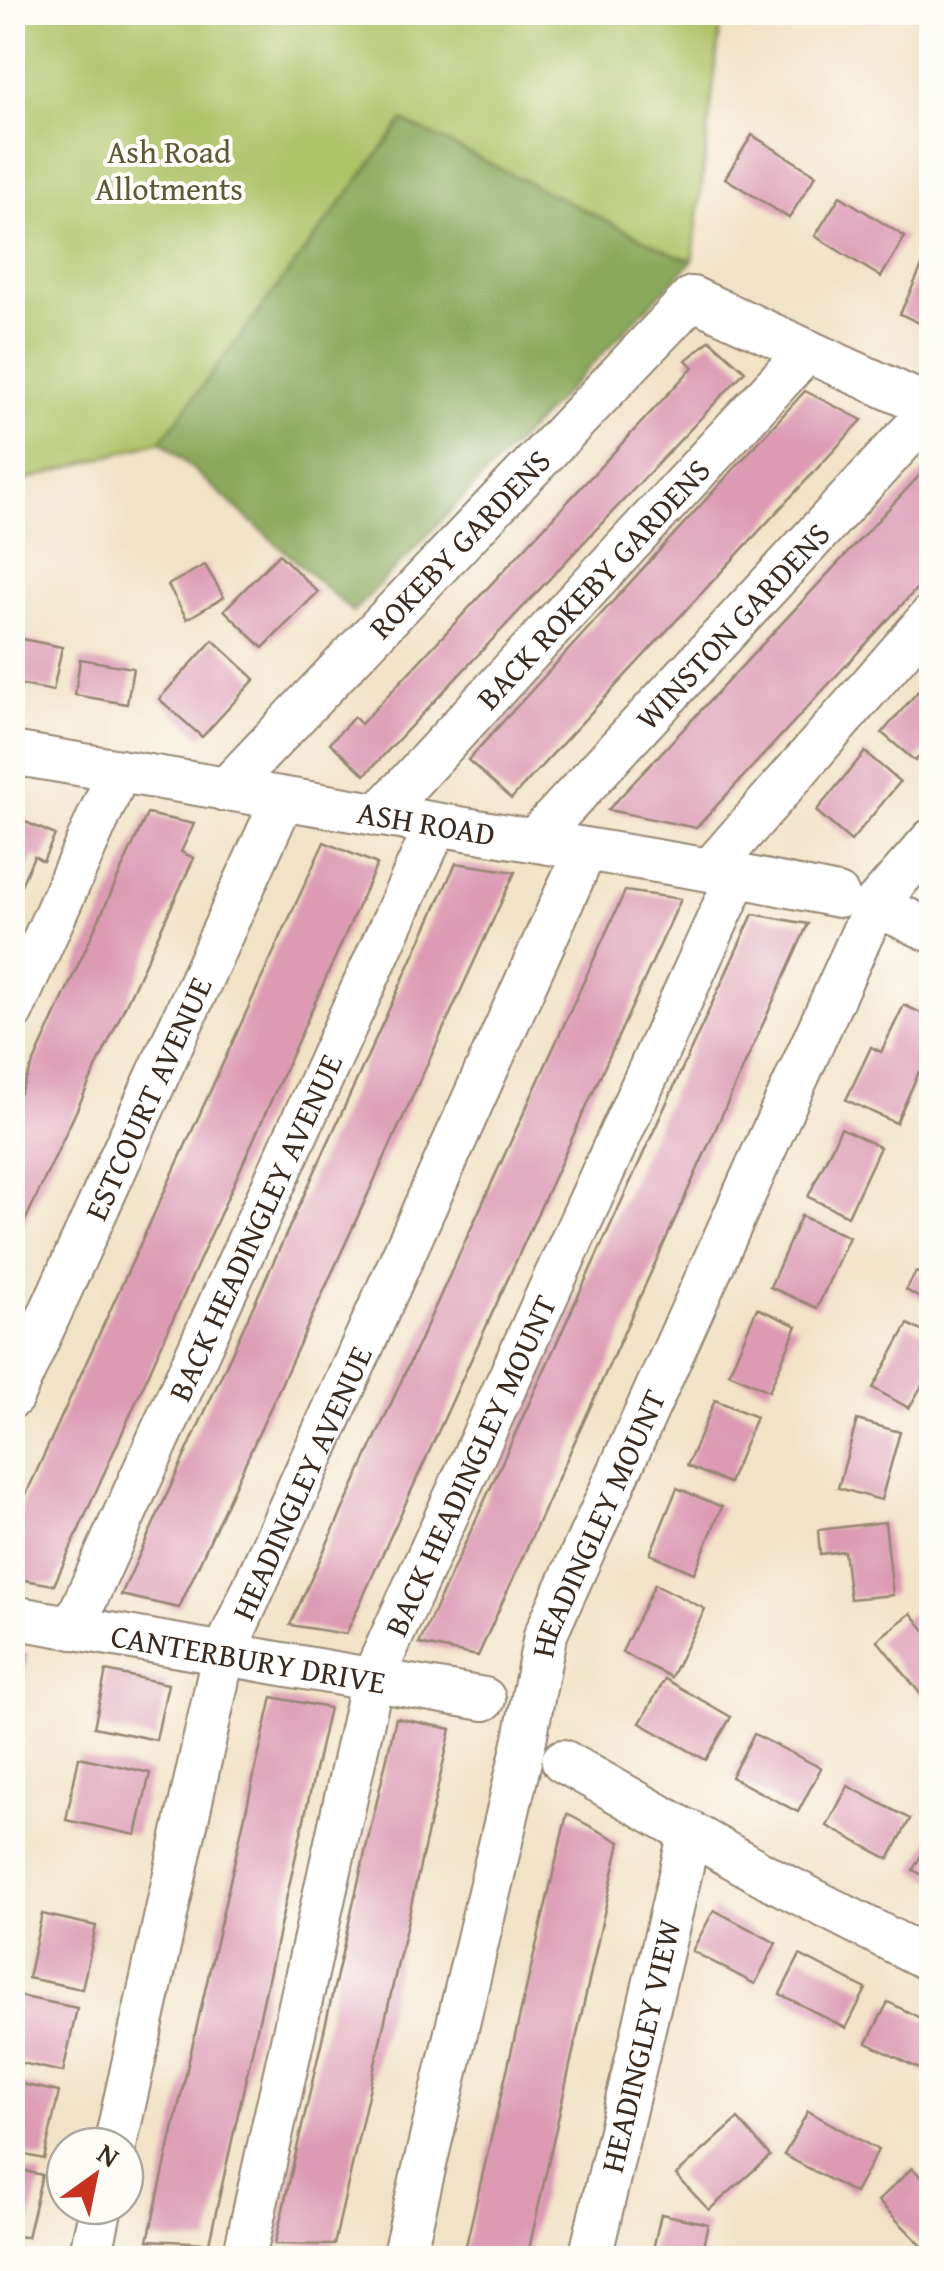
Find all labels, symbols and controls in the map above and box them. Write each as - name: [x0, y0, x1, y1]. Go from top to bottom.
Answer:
- park label: Ash Road Allotments: [95, 128, 243, 212]
- street label: ROKEBY GARDENS: [357, 438, 561, 649]
- street label: BACK ROKEBY GARDENS: [465, 447, 721, 719]
- street label: WINSTON GARDENS: [624, 511, 840, 740]
- street label: ASH ROAD: [354, 788, 499, 857]
- street label: ESTCOURT AVENUE: [72, 969, 223, 1228]
- street label: BACK HEADINGLEY AVENUE: [155, 1046, 353, 1408]
- street label: BACK HEADINGLEY MOUNT: [372, 1287, 568, 1643]
- street label: HEADINGLEY AVENUE: [219, 1338, 383, 1627]
- street label: HEADINGLEY MOUNT: [518, 1381, 677, 1661]
- street label: CANTERBURY DRIVE: [107, 1611, 389, 1705]
- street label: HEADINGLEY VIEW: [587, 1915, 692, 2177]
- north arrow: [45, 2126, 145, 2226]
- text: N: [90, 2132, 128, 2177]

